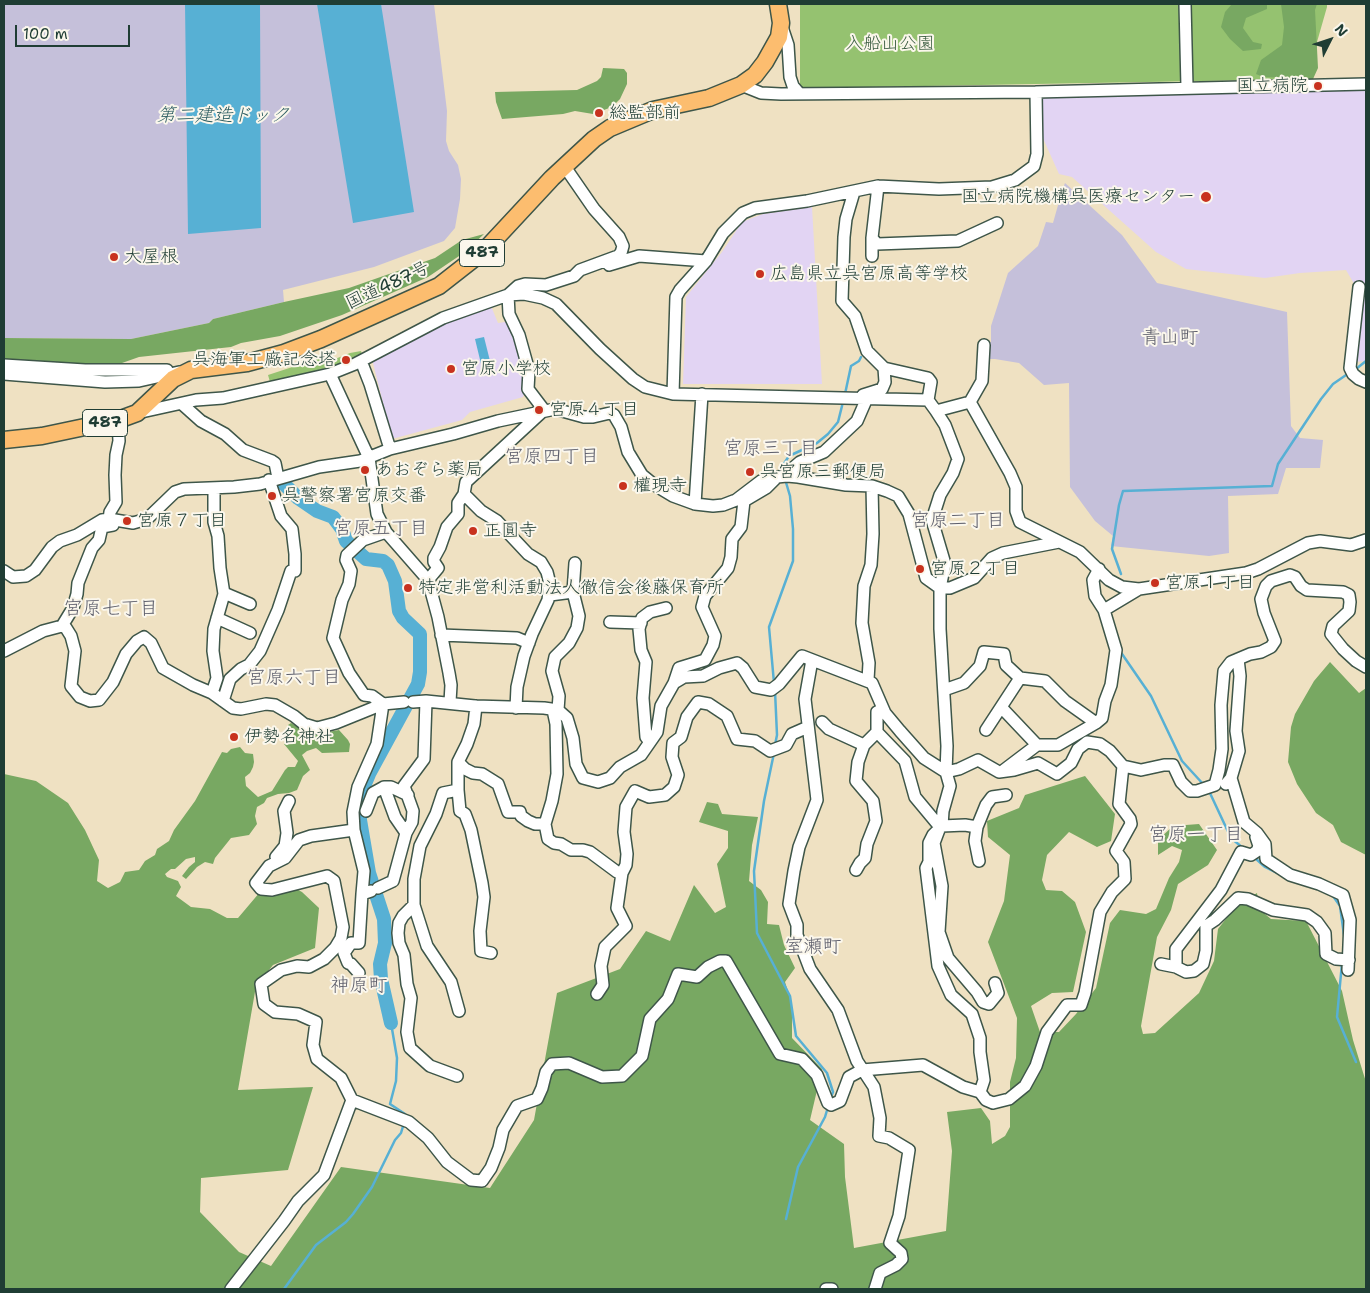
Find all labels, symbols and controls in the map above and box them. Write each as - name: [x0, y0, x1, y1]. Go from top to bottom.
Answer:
- scale bar: [18, 15, 132, 47]
- north arrow: [1305, 15, 1355, 65]
- text: N: [1331, 20, 1352, 40]
- text: 100 m: [23, 24, 68, 44]
- park label: 入船山公園: [845, 33, 935, 55]
- place label: 国立病院: [1236, 75, 1308, 97]
- marker: 国立病院: [1312, 80, 1324, 92]
- place label: 総監部前: [609, 102, 681, 124]
- water label: 第二建造ドック: [157, 105, 289, 127]
- marker: 総監部前: [593, 107, 605, 119]
- place label: 国立病院機構呉医療センター: [961, 186, 1195, 208]
- marker: 国立病院機構呉医療センター: [1199, 190, 1213, 204]
- road number: 487: [460, 240, 504, 266]
- place label: 大屋根: [124, 246, 178, 268]
- marker: 大屋根: [108, 251, 120, 263]
- street label: 国道487号: [343, 257, 433, 315]
- place label: 広島県立呉宮原高等学校: [770, 263, 968, 285]
- marker: 広島県立呉宮原高等学校: [754, 268, 766, 280]
- district label: 青山町: [1142, 327, 1198, 349]
- place label: 呉海軍工廠記念塔: [192, 349, 336, 371]
- marker: 呉海軍工廠記念塔: [340, 354, 352, 366]
- place label: 宮原小学校: [461, 358, 551, 380]
- marker: 宮原小学校: [445, 363, 457, 375]
- place label: 宮原４丁目: [549, 399, 639, 421]
- marker: 宮原４丁目: [533, 404, 545, 416]
- road number: 487: [82, 409, 128, 436]
- district label: 宮原三丁目: [724, 438, 818, 460]
- district label: 宮原四丁目: [505, 446, 599, 468]
- place label: あおぞら薬局: [375, 459, 483, 481]
- place label: 呉宮原三郵便局: [760, 461, 886, 483]
- marker: あおぞら薬局: [359, 464, 371, 476]
- marker: 呉宮原三郵便局: [744, 466, 756, 478]
- place label: 權現寺: [633, 475, 687, 497]
- marker: 權現寺: [617, 480, 629, 492]
- place label: 呉警察署宮原交番: [282, 485, 426, 507]
- marker: 呉警察署宮原交番: [266, 490, 278, 502]
- place label: 宮原７丁目: [137, 510, 227, 532]
- district label: 宮原二丁目: [911, 510, 1005, 532]
- marker: 宮原７丁目: [121, 515, 133, 527]
- district label: 宮原五丁目: [334, 518, 428, 540]
- place label: 正圓寺: [483, 520, 537, 542]
- marker: 正圓寺: [467, 525, 479, 537]
- place label: 宮原２丁目: [930, 558, 1020, 580]
- marker: 宮原２丁目: [914, 563, 926, 575]
- place label: 宮原１丁目: [1165, 572, 1255, 594]
- place label: 特定非営利活動法人徹信会後藤保育所: [418, 577, 724, 599]
- marker: 宮原１丁目: [1149, 577, 1161, 589]
- marker: 特定非営利活動法人徹信会後藤保育所: [402, 582, 414, 594]
- district label: 宮原七丁目: [64, 598, 158, 620]
- district label: 宮原六丁目: [247, 667, 341, 689]
- place label: 伊勢名神社: [244, 726, 334, 748]
- marker: 伊勢名神社: [228, 731, 240, 743]
- district label: 宮原一丁目: [1149, 824, 1243, 846]
- district label: 室瀬町: [785, 936, 841, 958]
- district label: 神原町: [331, 975, 387, 997]

